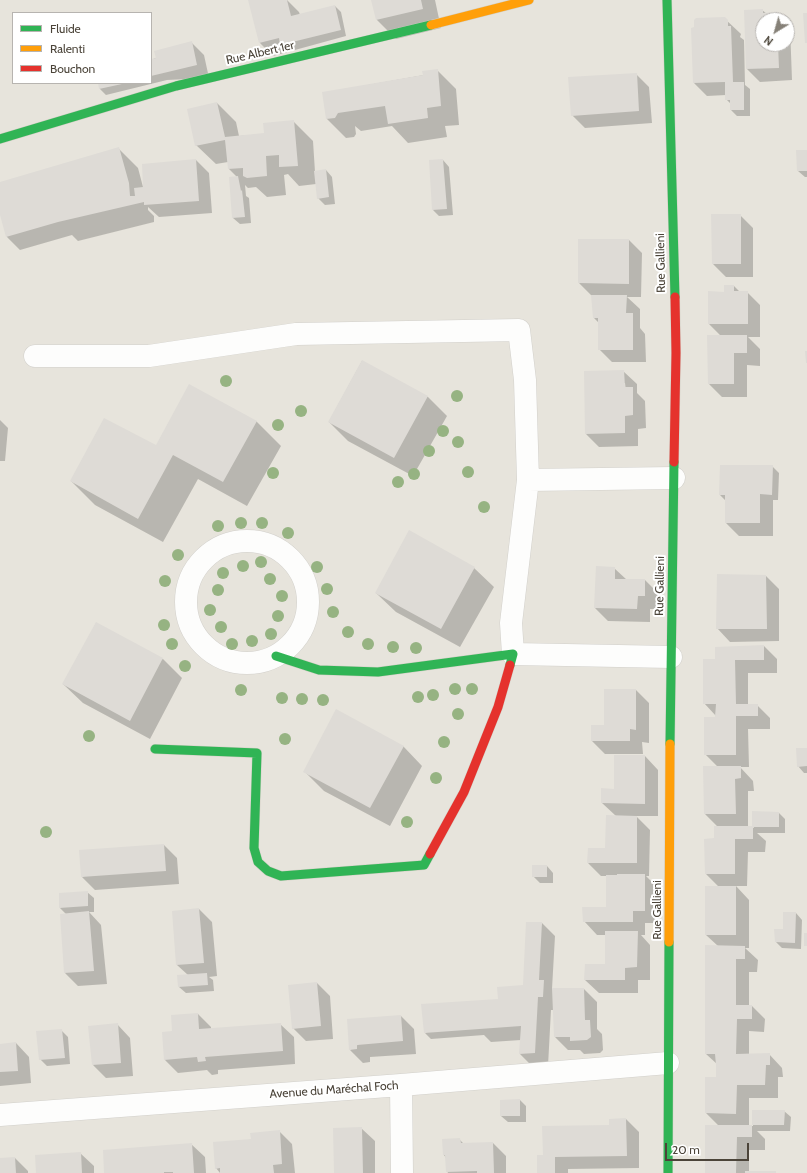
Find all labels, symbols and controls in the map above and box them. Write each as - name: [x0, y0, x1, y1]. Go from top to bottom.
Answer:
- legend: [12, 12, 152, 84]
- north arrow: [755, 12, 795, 52]
- text: Fluide: [50, 21, 81, 36]
- text: N: [761, 33, 776, 49]
- street label: Rue Albert 1er: [224, 38, 296, 68]
- text: Ralenti: [50, 41, 85, 56]
- text: Bouchon: [50, 61, 95, 76]
- street label: Rue Gallieni: [653, 233, 669, 293]
- street label: Rue Gallieni: [652, 556, 668, 616]
- street label: Rue Gallieni: [650, 880, 664, 940]
- street label: Avenue du Maréchal Foch: [269, 1078, 399, 1102]
- scale bar: [667, 1135, 751, 1161]
- text: 20 m: [672, 1142, 700, 1157]

